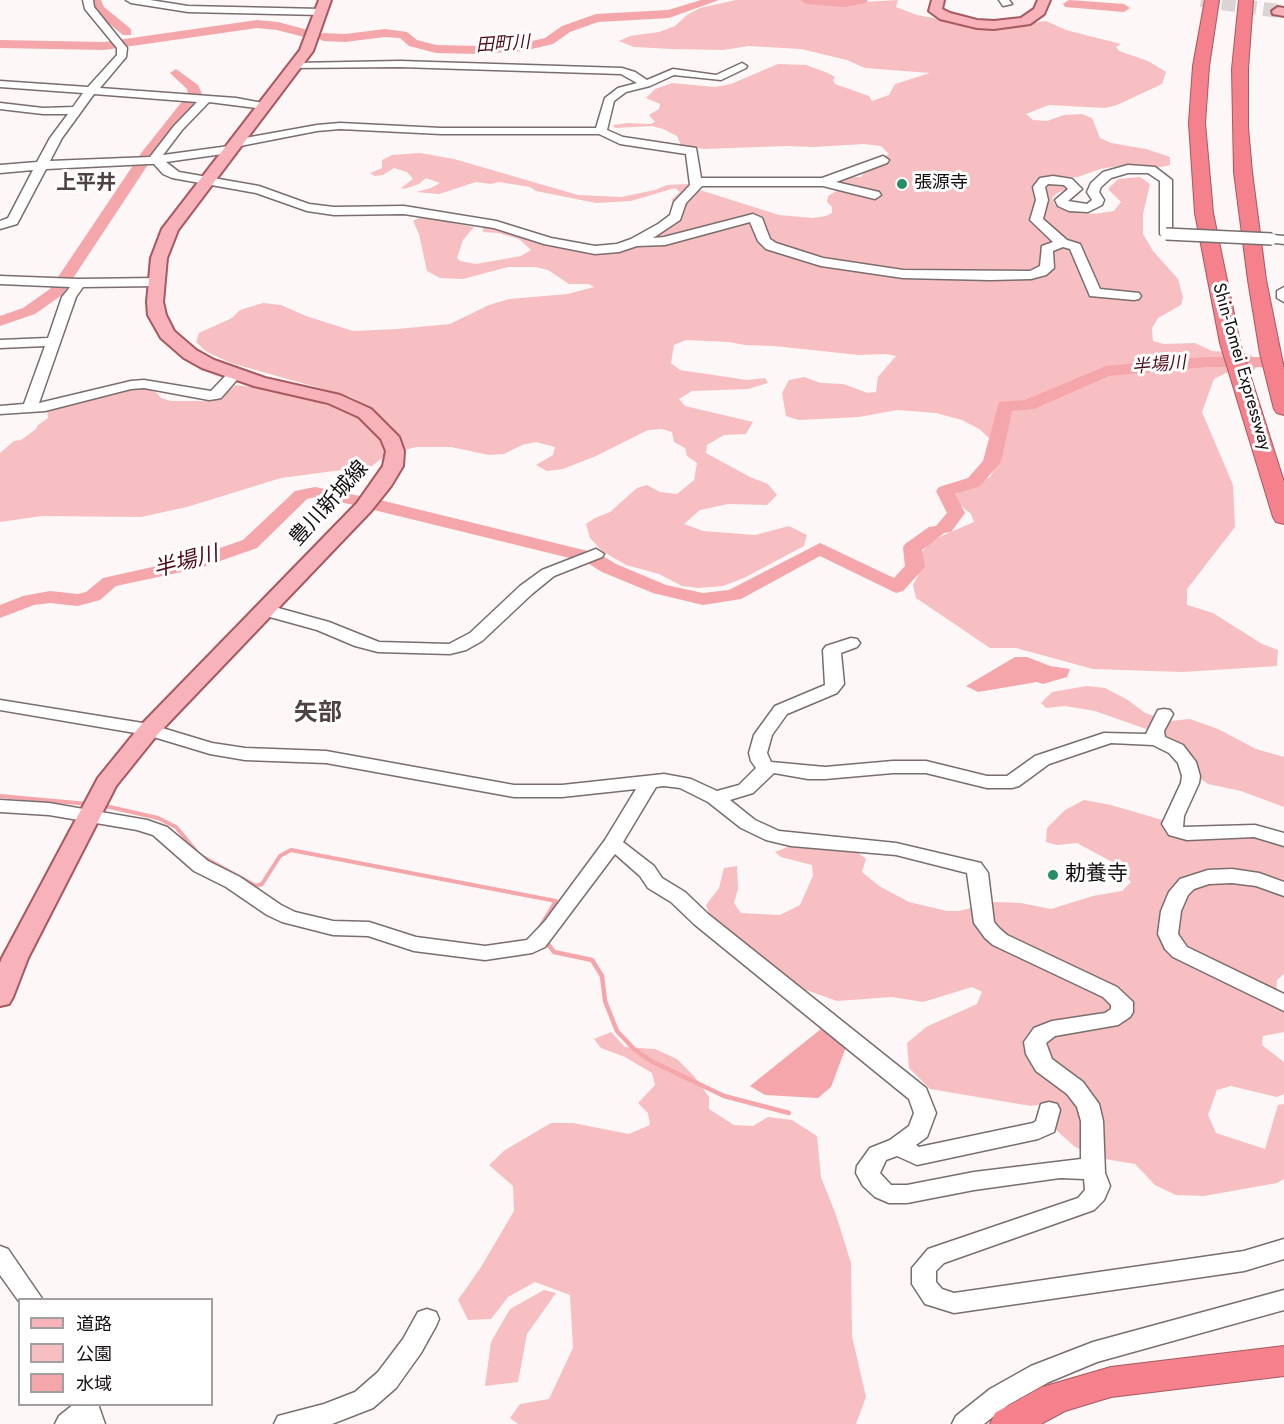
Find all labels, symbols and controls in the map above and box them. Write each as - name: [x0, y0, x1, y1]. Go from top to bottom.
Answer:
- water label: 田町川: [475, 32, 531, 58]
- district label: 上平井: [56, 172, 116, 196]
- place label: 張源寺: [914, 173, 968, 195]
- marker: 張源寺: [895, 177, 909, 191]
- street label: Shin-Tomei Expressway: [1207, 281, 1275, 453]
- water label: 半場川: [1131, 353, 1187, 379]
- street label: 豊川新城線: [286, 457, 374, 551]
- water label: 半場川: [151, 542, 221, 584]
- district label: 矢部: [294, 700, 342, 728]
- place label: 勅養寺: [1065, 862, 1128, 888]
- marker: 勅養寺: [1046, 868, 1060, 882]
- legend: [18, 1298, 213, 1406]
- text: 道路: [76, 1311, 112, 1337]
- text: 公園: [76, 1341, 112, 1367]
- text: 水域: [76, 1371, 112, 1397]

